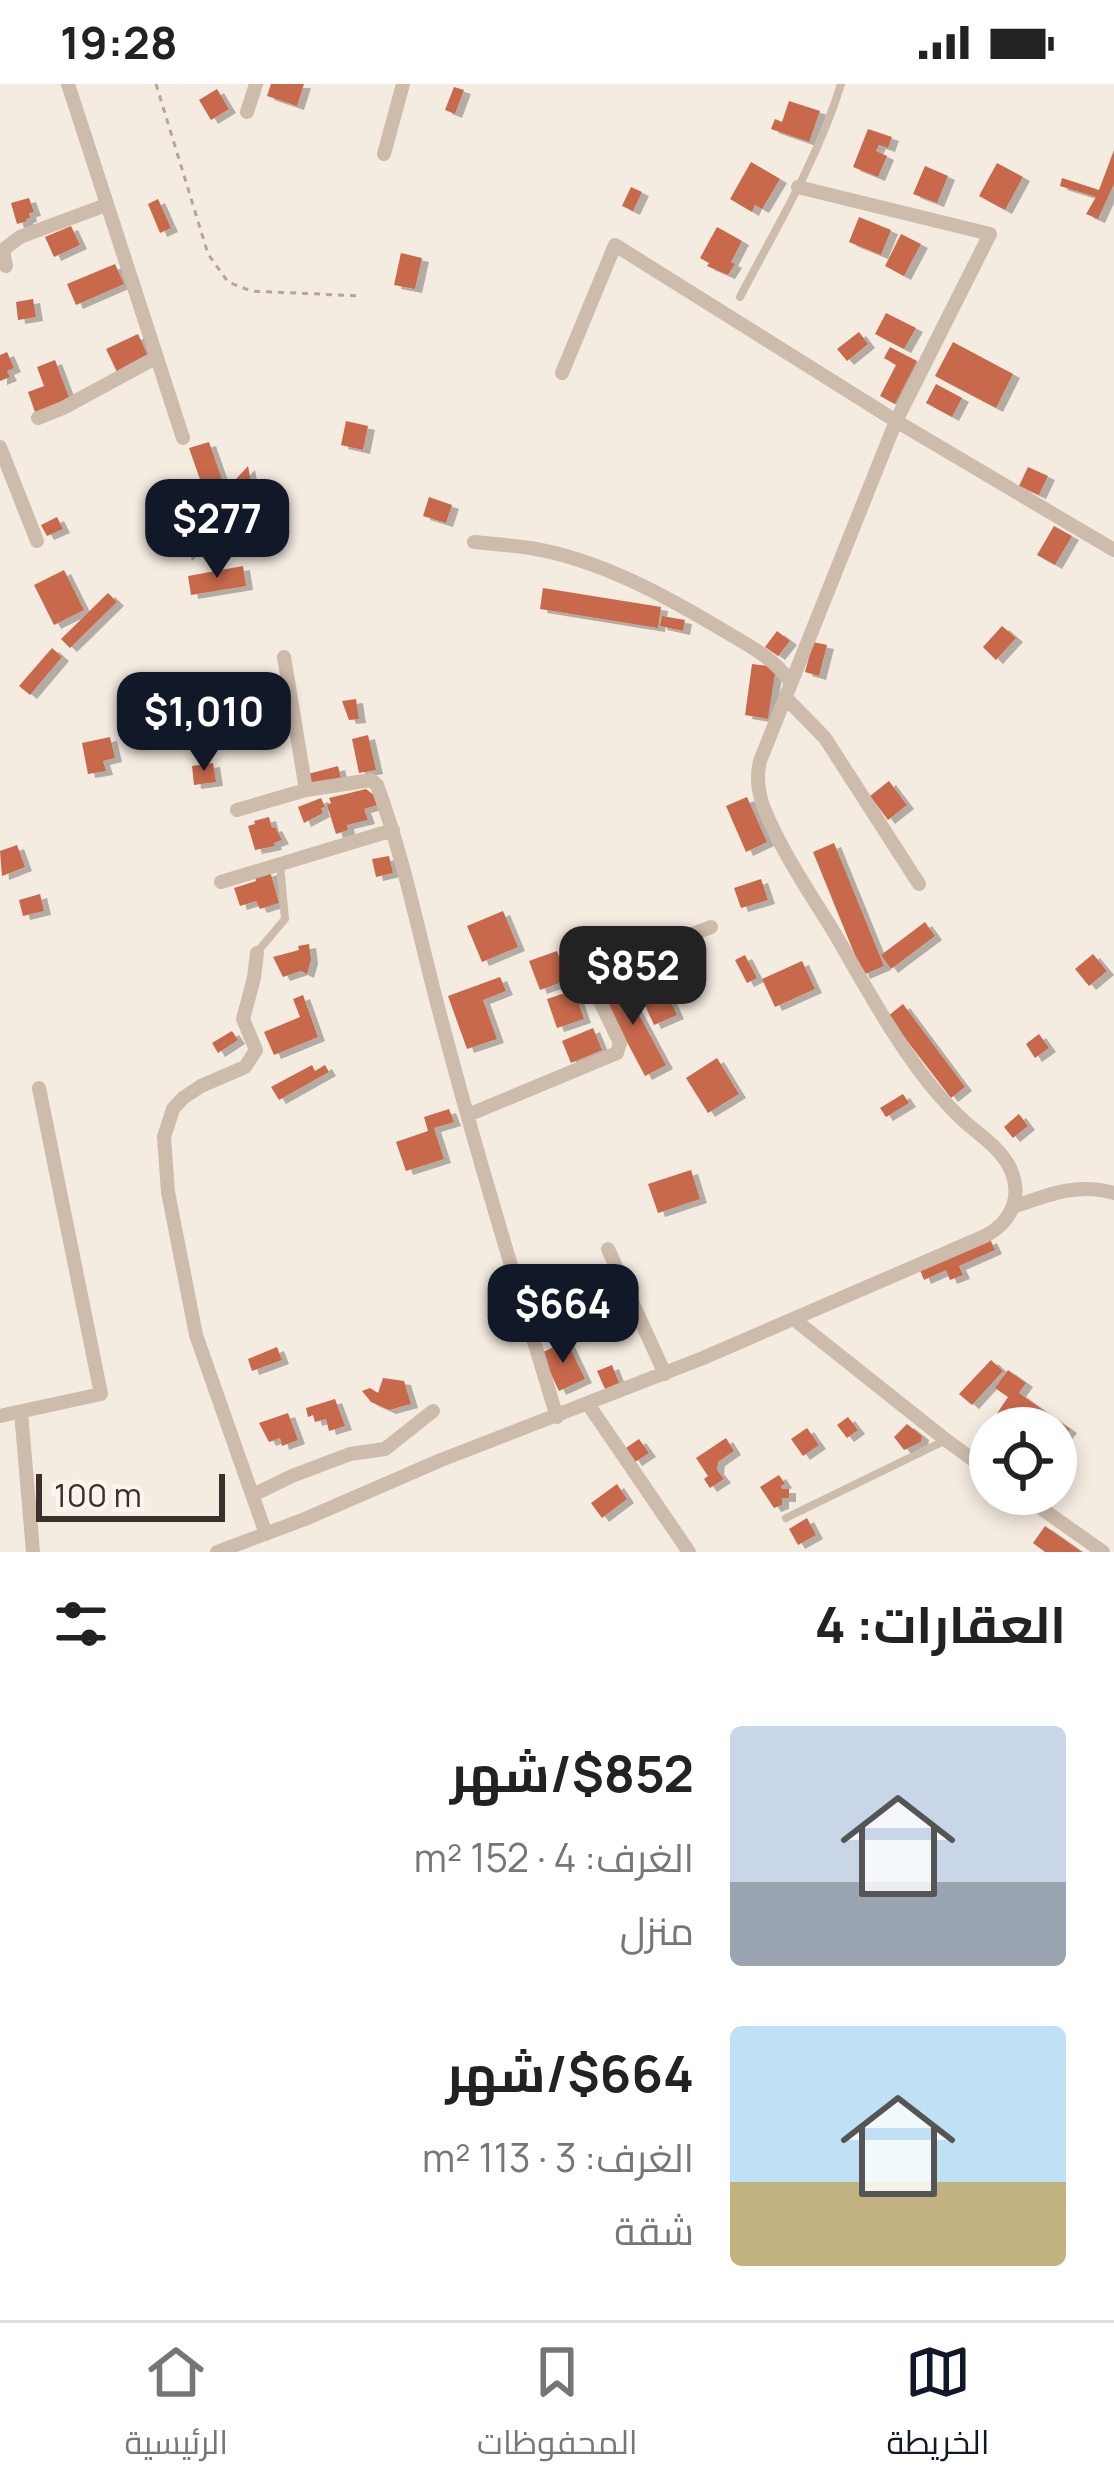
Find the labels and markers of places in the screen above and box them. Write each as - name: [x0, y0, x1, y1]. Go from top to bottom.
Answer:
- pin: $277: [146, 479, 288, 581]
- pin: $1,010: [106, 672, 302, 774]
- pin: $852: [562, 926, 704, 1028]
- pin: $664: [492, 1264, 634, 1366]

